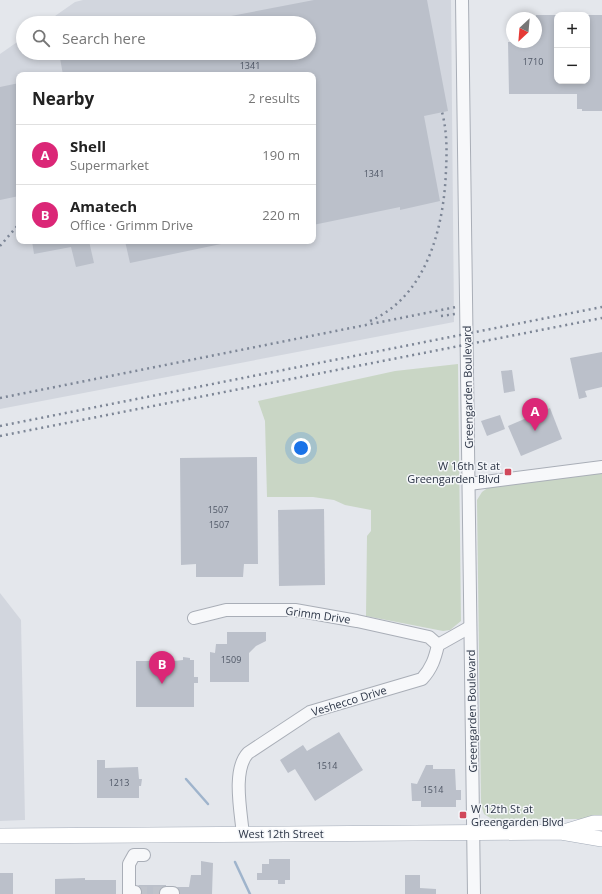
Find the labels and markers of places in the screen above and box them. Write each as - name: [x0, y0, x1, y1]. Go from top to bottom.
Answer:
- pin: A: [522, 398, 548, 431]
- place label: W 16th St at Greengarden Blvd: [407, 458, 500, 486]
- marker: W 16th St at Greengarden Blvd: [503, 467, 513, 477]
- pin: B: [149, 651, 175, 684]
- place label: W 12th St at Greengarden Blvd: [471, 801, 564, 829]
- marker: W 12th St at Greengarden Blvd: [458, 810, 468, 820]

